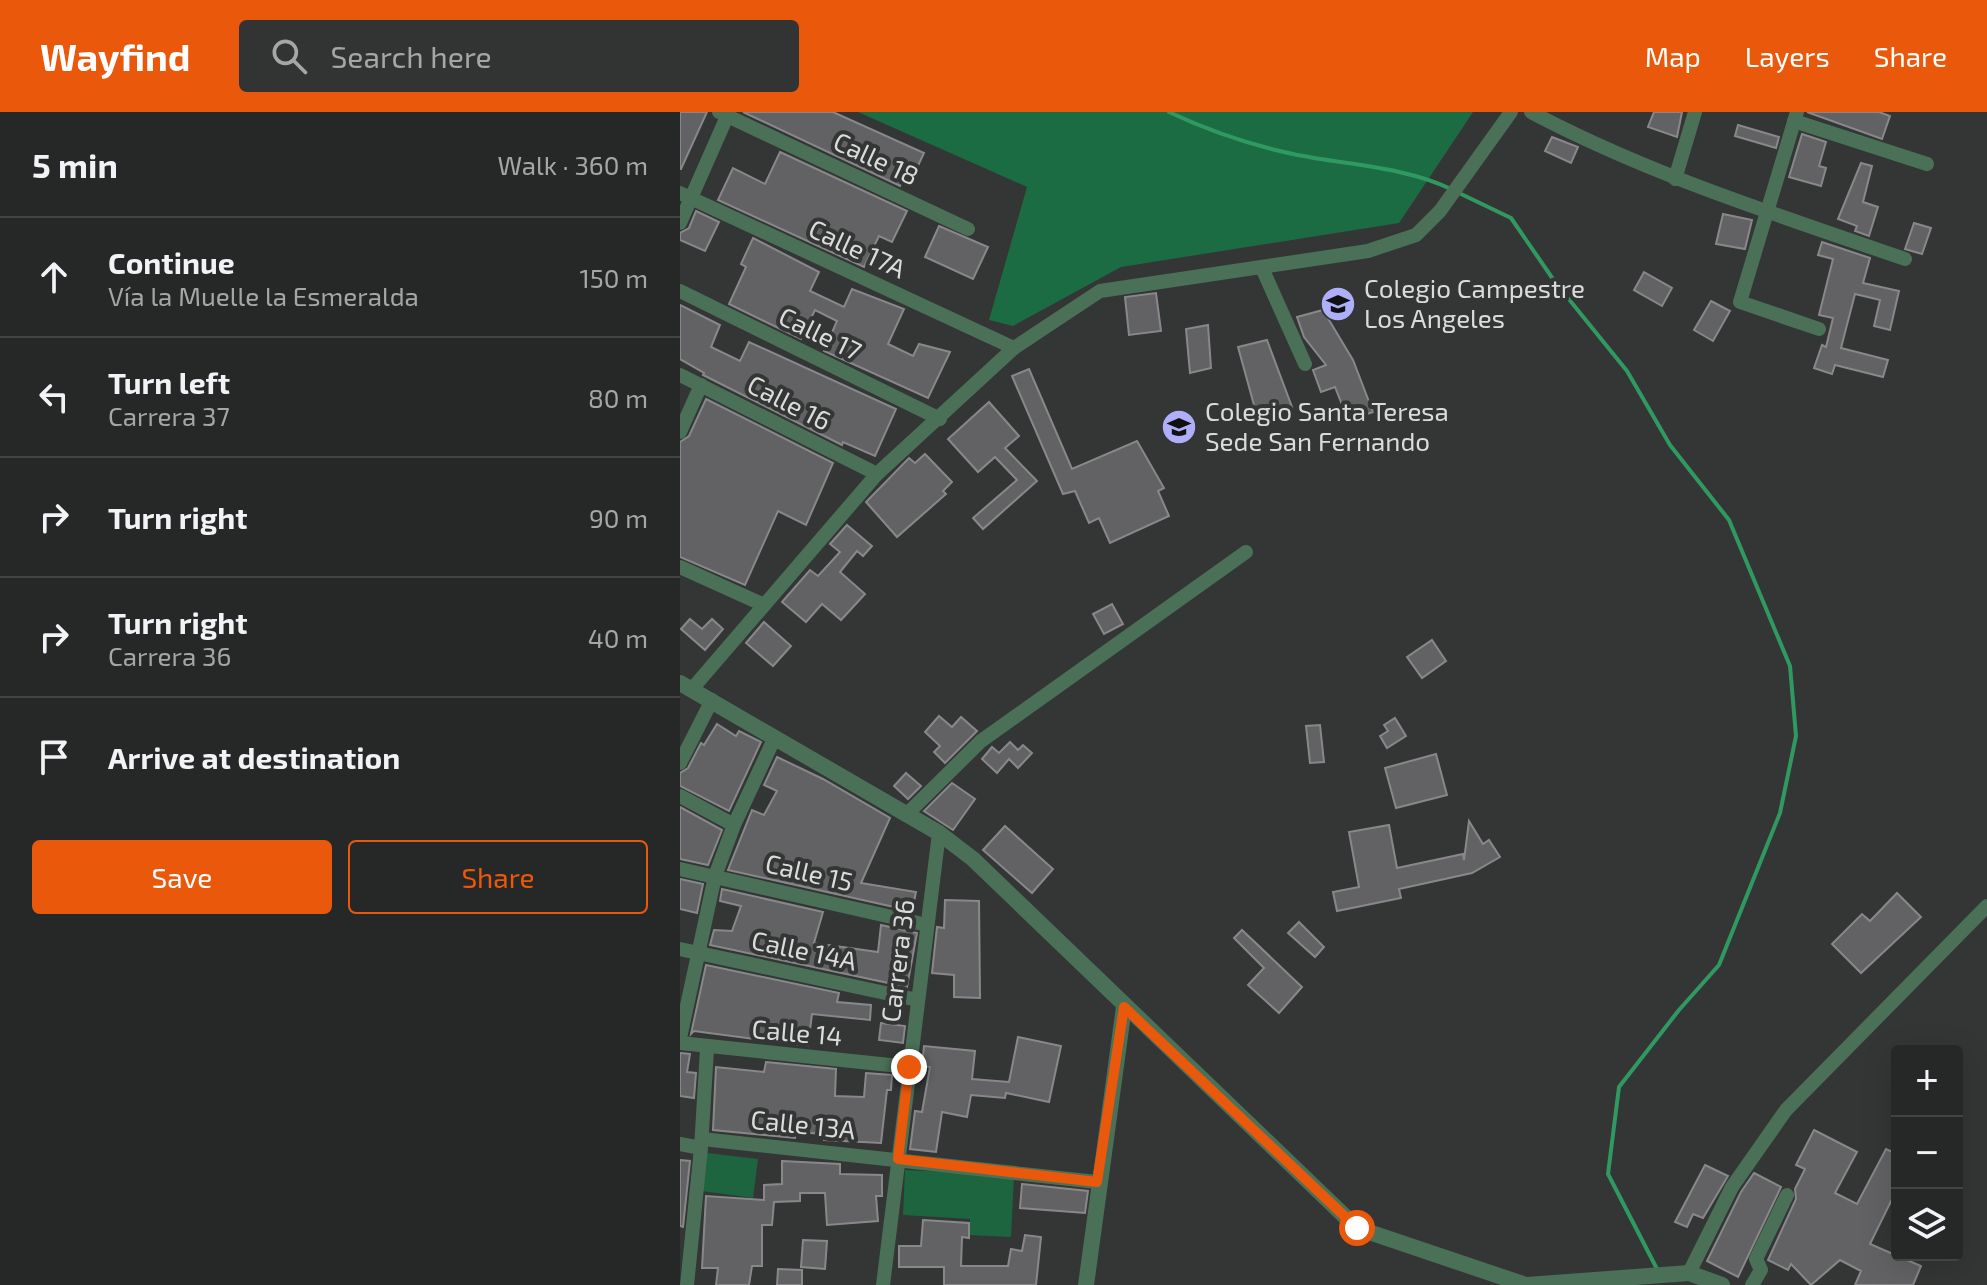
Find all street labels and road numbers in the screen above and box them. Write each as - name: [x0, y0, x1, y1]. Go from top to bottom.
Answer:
- street label: Calle 18: [829, 124, 924, 191]
- street label: Calle 17A: [804, 212, 911, 284]
- street label: Calle 17: [774, 299, 867, 366]
- street label: Calle 16: [743, 368, 837, 436]
- street label: Calle 15: [763, 846, 856, 897]
- street label: Carrera 36: [874, 898, 919, 1024]
- street label: Calle 14A: [749, 923, 860, 976]
- street label: Calle 14: [751, 1012, 844, 1051]
- street label: Calle 13A: [749, 1103, 857, 1144]

